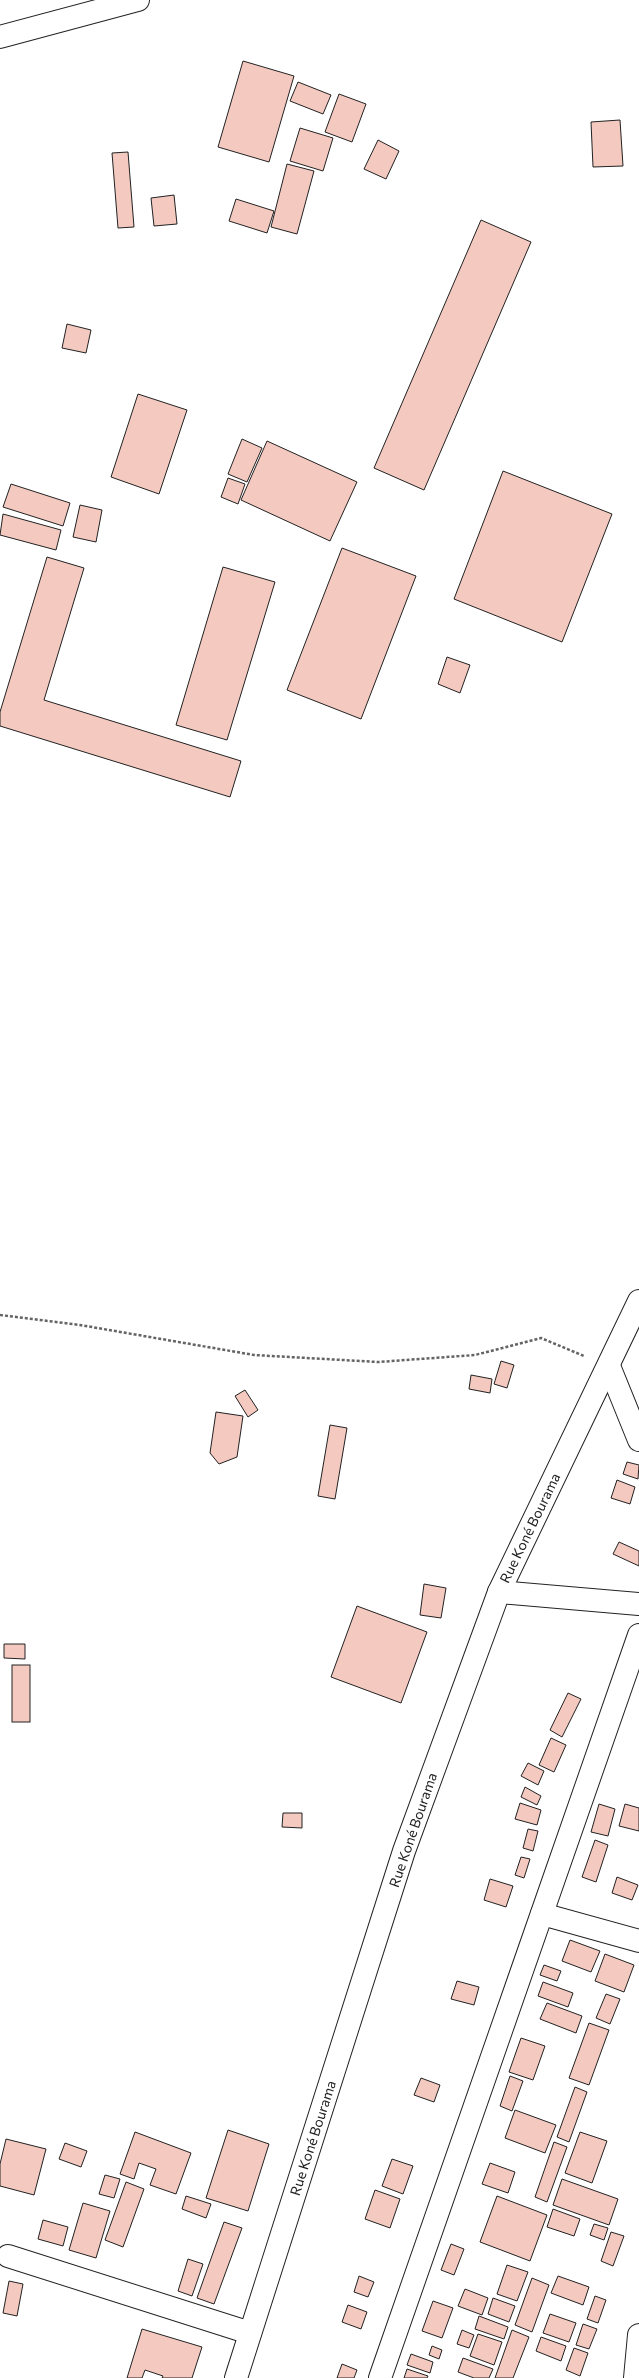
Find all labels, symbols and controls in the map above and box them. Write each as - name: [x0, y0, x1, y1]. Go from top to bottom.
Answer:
- street label: Rue Koné Bourama: [496, 1470, 564, 1585]
- street label: Rue Koné Bourama: [385, 1770, 440, 1889]
- street label: Rue Koné Bourama: [286, 2078, 339, 2198]

